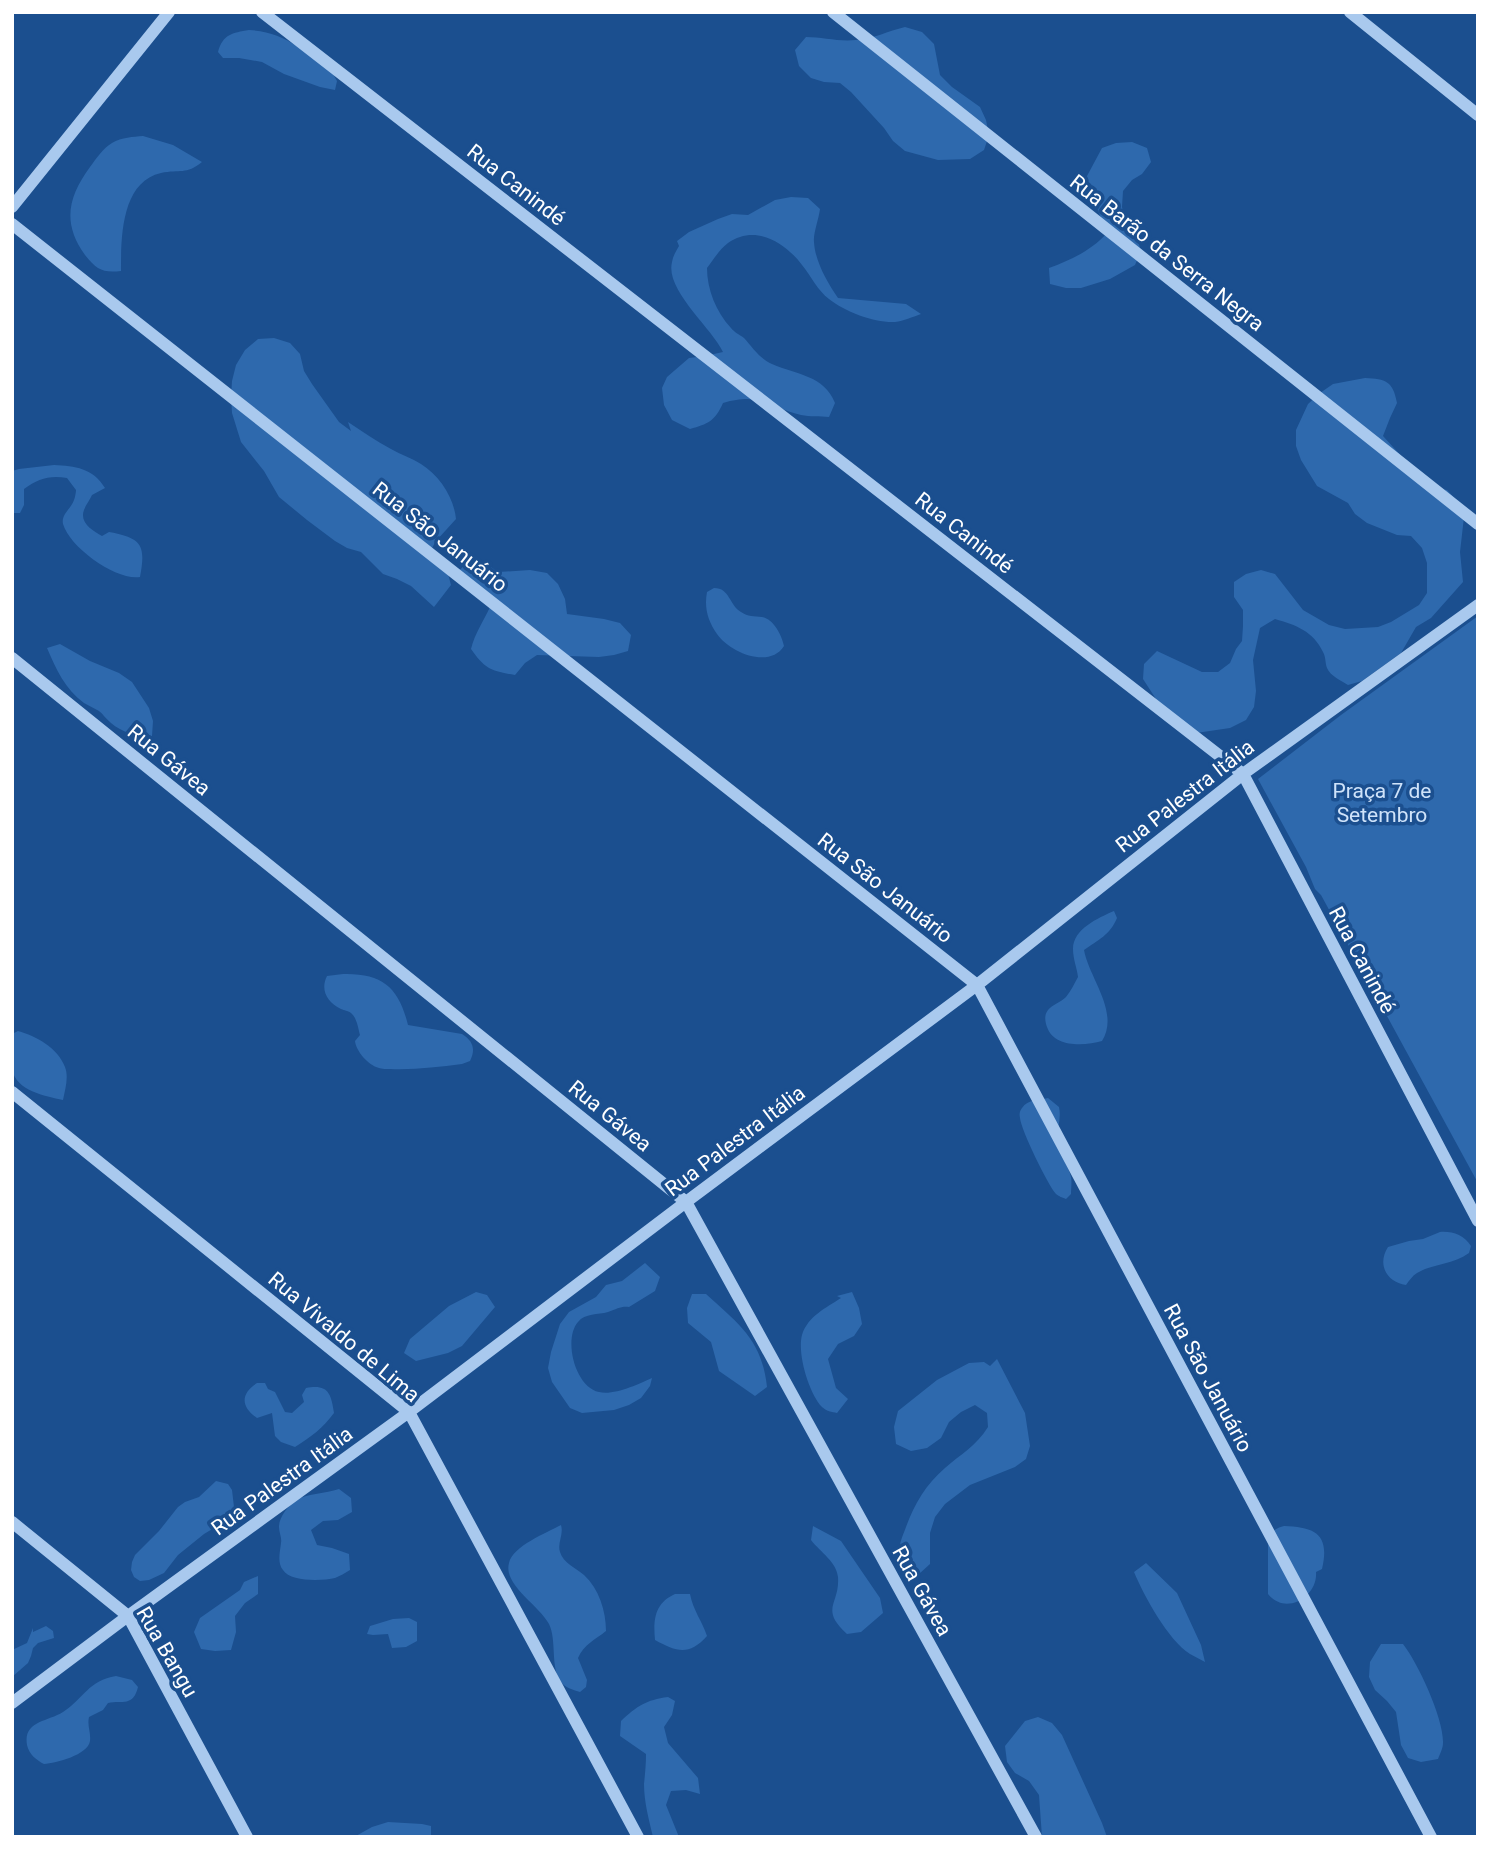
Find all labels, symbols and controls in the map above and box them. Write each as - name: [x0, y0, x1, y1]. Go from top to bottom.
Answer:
- street label: Rua Canindé: [462, 139, 570, 231]
- street label: Rua Barão da Serra Negra: [1065, 170, 1269, 336]
- street label: Rua São Januário: [368, 477, 512, 597]
- street label: Rua Canindé: [910, 487, 1018, 579]
- street label: Rua Gávea: [123, 719, 215, 801]
- street label: Rua Palestra Itália: [1111, 735, 1259, 857]
- park label: Praça 7 de Setembro: [1333, 779, 1432, 827]
- street label: Rua São Januário: [813, 828, 957, 948]
- street label: Rua Canindé: [1324, 902, 1400, 1018]
- street label: Rua Gávea: [564, 1075, 656, 1157]
- street label: Rua Palestra Itália: [660, 1081, 810, 1201]
- street label: Rua Vivaldo de Lima: [264, 1267, 424, 1407]
- street label: Rua São Januário: [1159, 1300, 1257, 1456]
- street label: Rua Palestra Itália: [207, 1422, 357, 1540]
- street label: Rua Gávea: [887, 1542, 957, 1640]
- street label: Rua Bangu: [131, 1602, 203, 1702]

